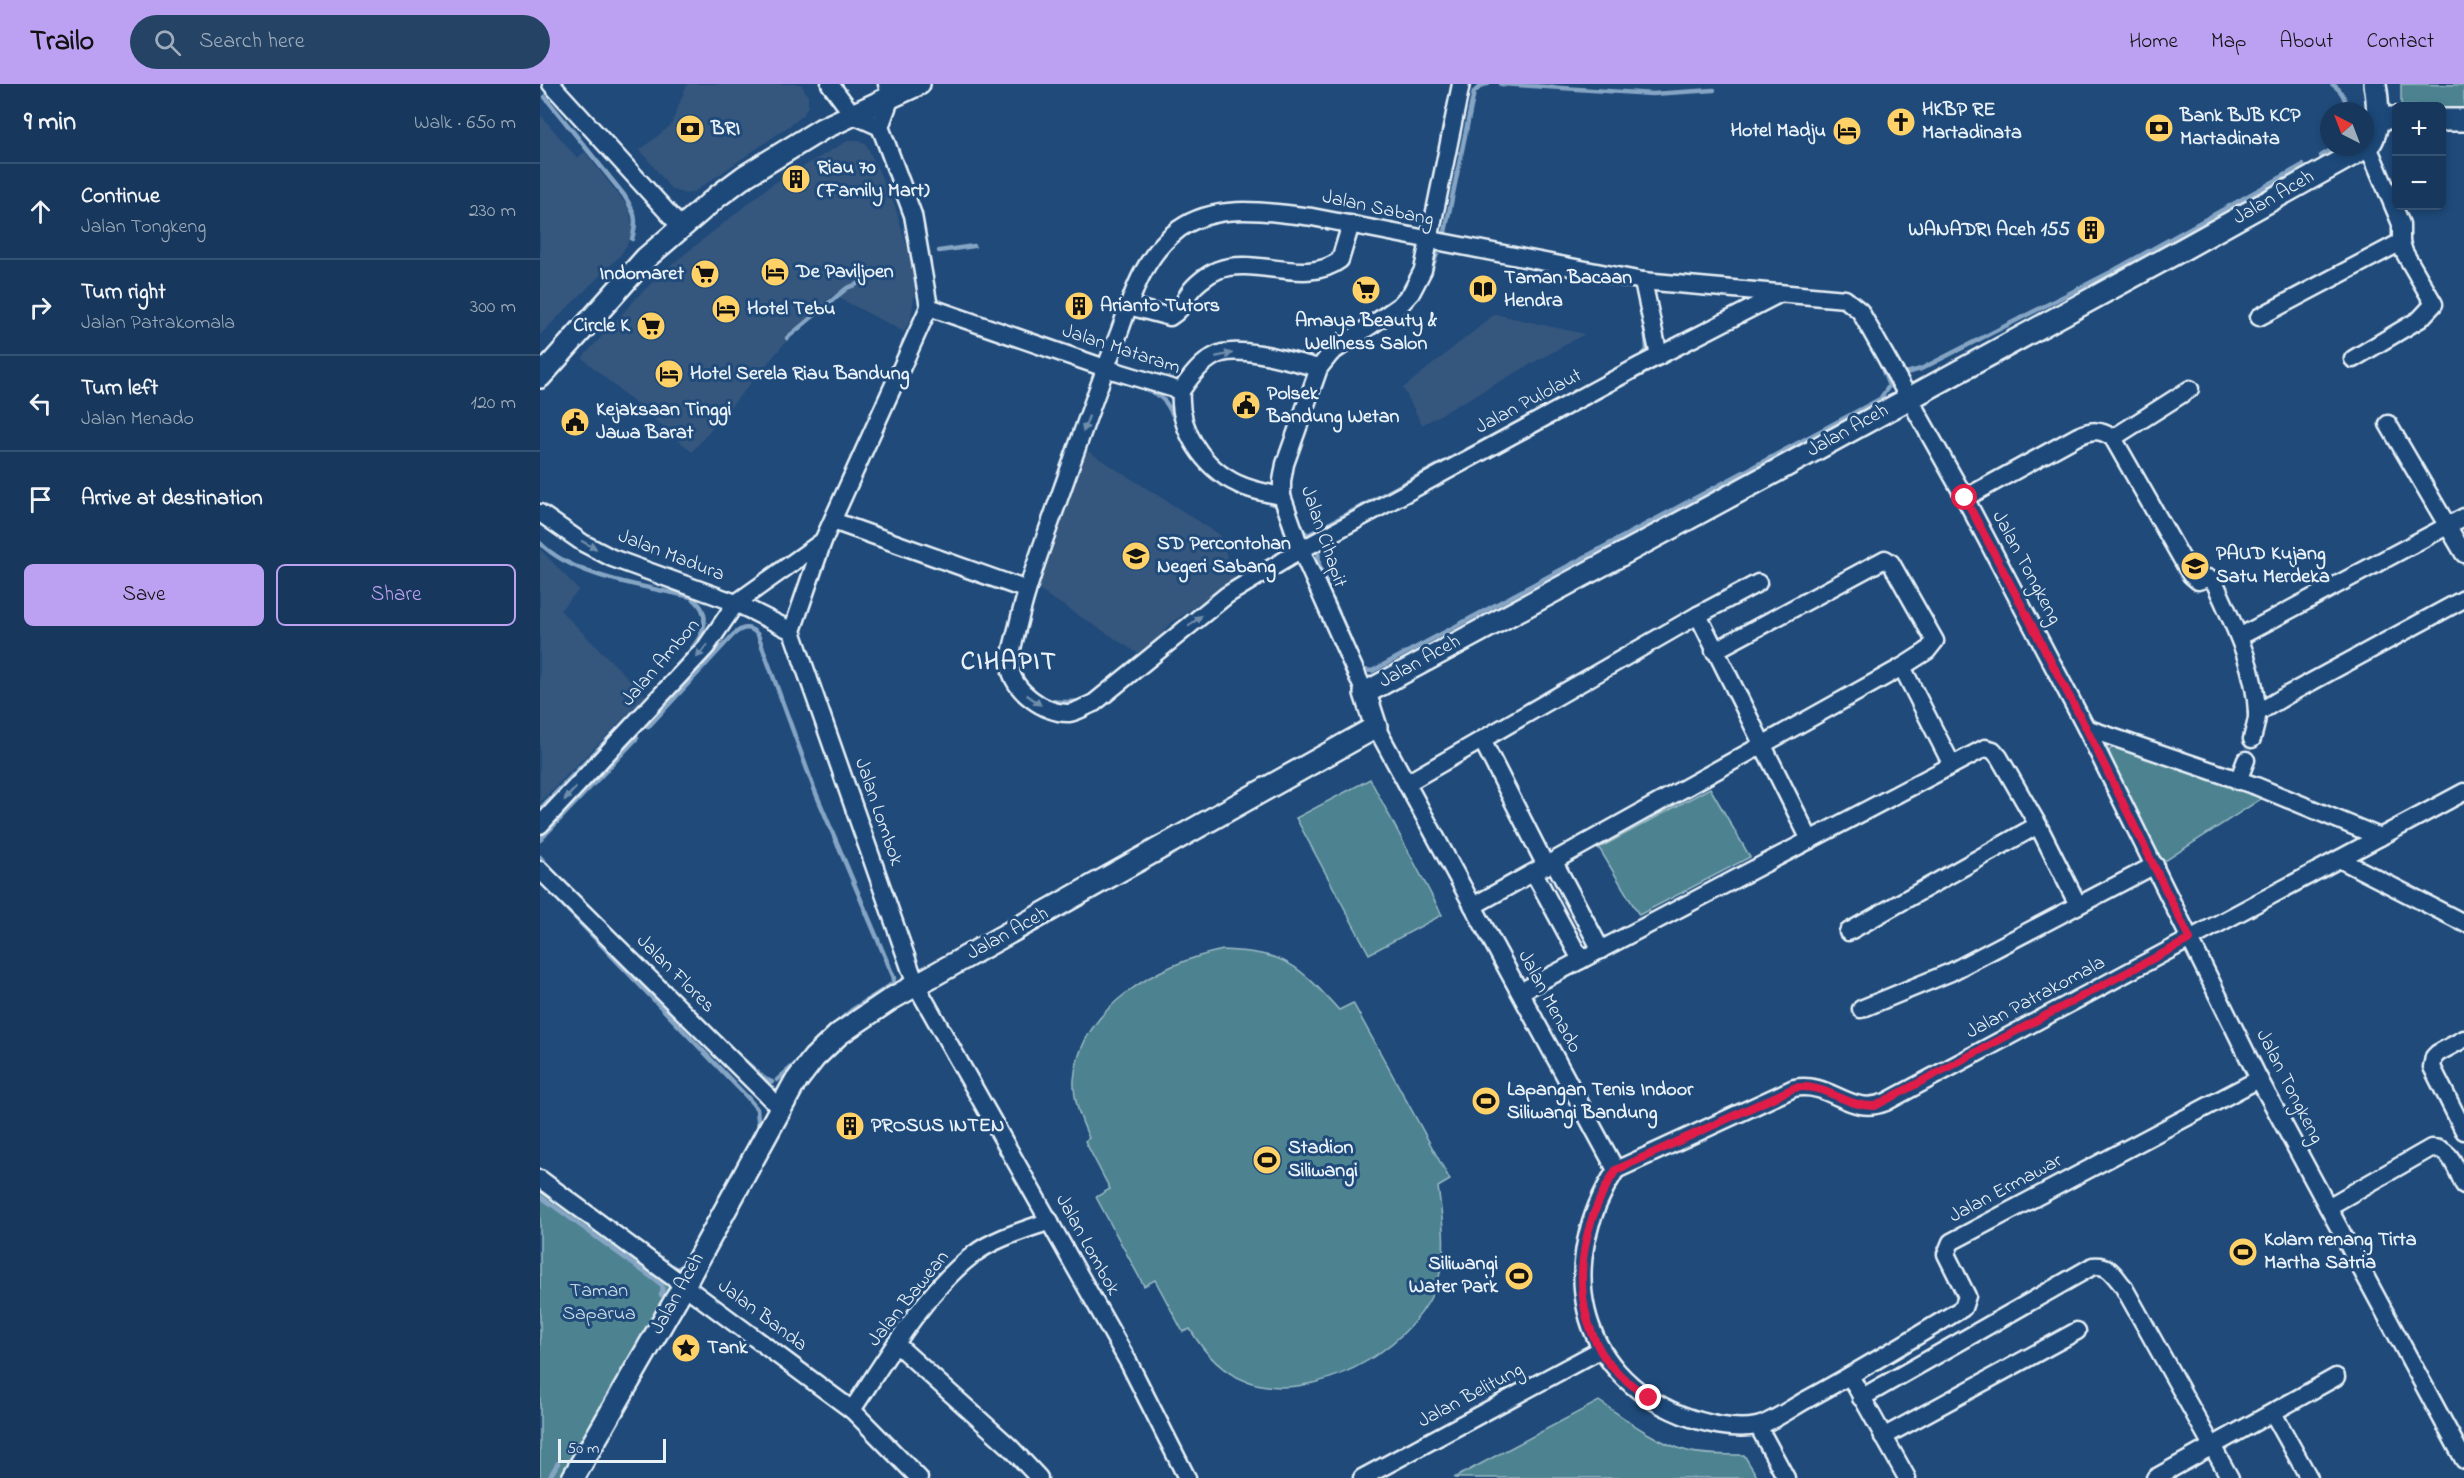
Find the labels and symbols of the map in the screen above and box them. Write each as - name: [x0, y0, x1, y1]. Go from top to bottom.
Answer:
- place label: HKBP RE Martadinata: [1922, 96, 2022, 148]
- place label: Bank BJB KCP Martadinata: [2179, 102, 2301, 154]
- north arrow: [2320, 102, 2374, 156]
- church icon: HKBP RE Martadinata: [1885, 106, 1917, 138]
- bank icon: Bank BJB KCP Martadinata: [2143, 112, 2175, 144]
- bank icon: BRI: [674, 113, 706, 145]
- place label: BRI: [710, 115, 741, 144]
- hotel icon: Hotel Madju: [1831, 115, 1863, 147]
- place label: Hotel Madju: [1730, 117, 1826, 146]
- place label: Riau 70 (Family Mart): [817, 154, 930, 207]
- building icon: Riau 70 (Family Mart): [780, 163, 812, 195]
- street label: Jalan Aceh: [2228, 163, 2320, 233]
- street label: Jalan Sabang: [1319, 183, 1437, 236]
- building icon: WANADRI Aceh 155: [2075, 214, 2107, 246]
- place label: WANADRI Aceh 155: [1908, 216, 2071, 245]
- hotel icon: De Paviljoen: [759, 256, 791, 288]
- supermarket icon: Indomaret: [689, 258, 721, 290]
- place label: De Paviljoen: [795, 258, 894, 287]
- place label: Indomaret: [600, 260, 684, 289]
- place label: Taman Bacaan Hendra: [1504, 264, 1632, 316]
- library icon: Taman Bacaan Hendra: [1467, 273, 1499, 305]
- supermarket icon: Amaya Beauty & Wellness Salon: [1350, 274, 1382, 306]
- building icon: Arianto Tutors: [1063, 290, 1095, 322]
- place label: Arianto Tutors: [1100, 292, 1220, 321]
- hotel icon: Hotel Tebu: [710, 293, 742, 325]
- place label: Hotel Tebu: [747, 295, 835, 324]
- place label: Amaya Beauty & Wellness Salon: [1295, 307, 1438, 359]
- supermarket icon: Circle K: [635, 310, 667, 342]
- place label: Circle K: [573, 312, 631, 341]
- street label: Jalan Mataram: [1058, 317, 1184, 383]
- one-way arrow: [1215, 350, 1234, 359]
- hotel icon: Hotel Serela Riau Bandung: [653, 358, 685, 390]
- place label: Hotel Serela Riau Bandung: [690, 360, 910, 390]
- street label: Jalan Pulolaut: [1471, 362, 1588, 442]
- place label: Polsek Bandung Wetan: [1266, 380, 1400, 433]
- public building icon: Polsek Bandung Wetan: [1230, 389, 1262, 421]
- place label: Kejaksaan Tinggi Jawa Barat: [596, 396, 732, 448]
- street label: Jalan Aceh: [1802, 397, 1894, 465]
- public building icon: Kejaksaan Tinggi Jawa Barat: [559, 406, 591, 438]
- one-way arrow: [1080, 415, 1090, 433]
- street label: Jalan Cihapit: [1292, 482, 1354, 592]
- route start: [1951, 484, 1977, 510]
- street label: Jalan Tongkeng: [1983, 506, 2068, 631]
- street label: Jalan Madura: [613, 522, 729, 590]
- place label: SD Percontohan Negeri Sabang: [1157, 530, 1291, 583]
- one-way arrow: [580, 540, 597, 550]
- school or university icon: SD Percontohan Negeri Sabang: [1120, 540, 1152, 572]
- place label: PAUD Kujang Satu Merdeka: [2216, 540, 2330, 592]
- school or university icon: PAUD Kujang Satu Merdeka: [2179, 550, 2211, 582]
- street label: Jalan Ambon: [615, 613, 708, 713]
- one-way arrow: [1187, 614, 1203, 627]
- street label: Jalan Aceh: [1374, 628, 1466, 696]
- one-way arrow: [696, 643, 709, 659]
- district label: CIHAPIT: [961, 644, 1057, 682]
- one-way arrow: [1026, 694, 1042, 706]
- street label: Jalan Lombok: [846, 754, 910, 870]
- one-way arrow: [563, 786, 577, 801]
- street label: Jalan Aceh: [962, 900, 1054, 968]
- street label: Jalan Flores: [629, 928, 721, 1020]
- street label: Jalan Menado: [1510, 945, 1588, 1059]
- street label: Jalan Patrakomala: [1961, 949, 2111, 1047]
- street label: Jalan Tongkeng: [2247, 1025, 2330, 1150]
- place label: Lapangan Tenis Indoor Siliwangi Bandung: [1507, 1076, 1694, 1129]
- sports icon: Lapangan Tenis Indoor Siliwangi Bandung: [1470, 1085, 1502, 1117]
- building icon: PROSUS INTEN: [834, 1110, 866, 1142]
- place label: PROSUS INTEN: [871, 1112, 1004, 1141]
- place label: Stadion Siliwangi: [1288, 1134, 1358, 1187]
- sports icon: Stadion Siliwangi: [1251, 1144, 1283, 1176]
- street label: Jalan Ermawar: [1944, 1147, 2068, 1231]
- street label: Jalan Lombok: [1047, 1189, 1127, 1301]
- place label: Kolam renang Tirta Martha Satria: [2264, 1226, 2417, 1278]
- sports icon: Kolam renang Tirta Martha Satria: [2227, 1236, 2259, 1268]
- street label: Jalan Bawean: [861, 1244, 957, 1353]
- street label: Jalan Aceh: [644, 1248, 712, 1340]
- place label: Siliwangi Water Park: [1409, 1250, 1499, 1302]
- sports icon: Siliwangi Water Park: [1503, 1260, 1535, 1292]
- street label: Jalan Banda: [711, 1273, 813, 1359]
- park label: Taman Saparua: [562, 1277, 636, 1329]
- place icon: Tank: [670, 1332, 702, 1364]
- place label: Tank: [707, 1334, 749, 1363]
- street label: Jalan Belitung: [1413, 1356, 1529, 1437]
- route end: [1635, 1384, 1661, 1410]
- scale bar: [558, 1436, 666, 1464]

